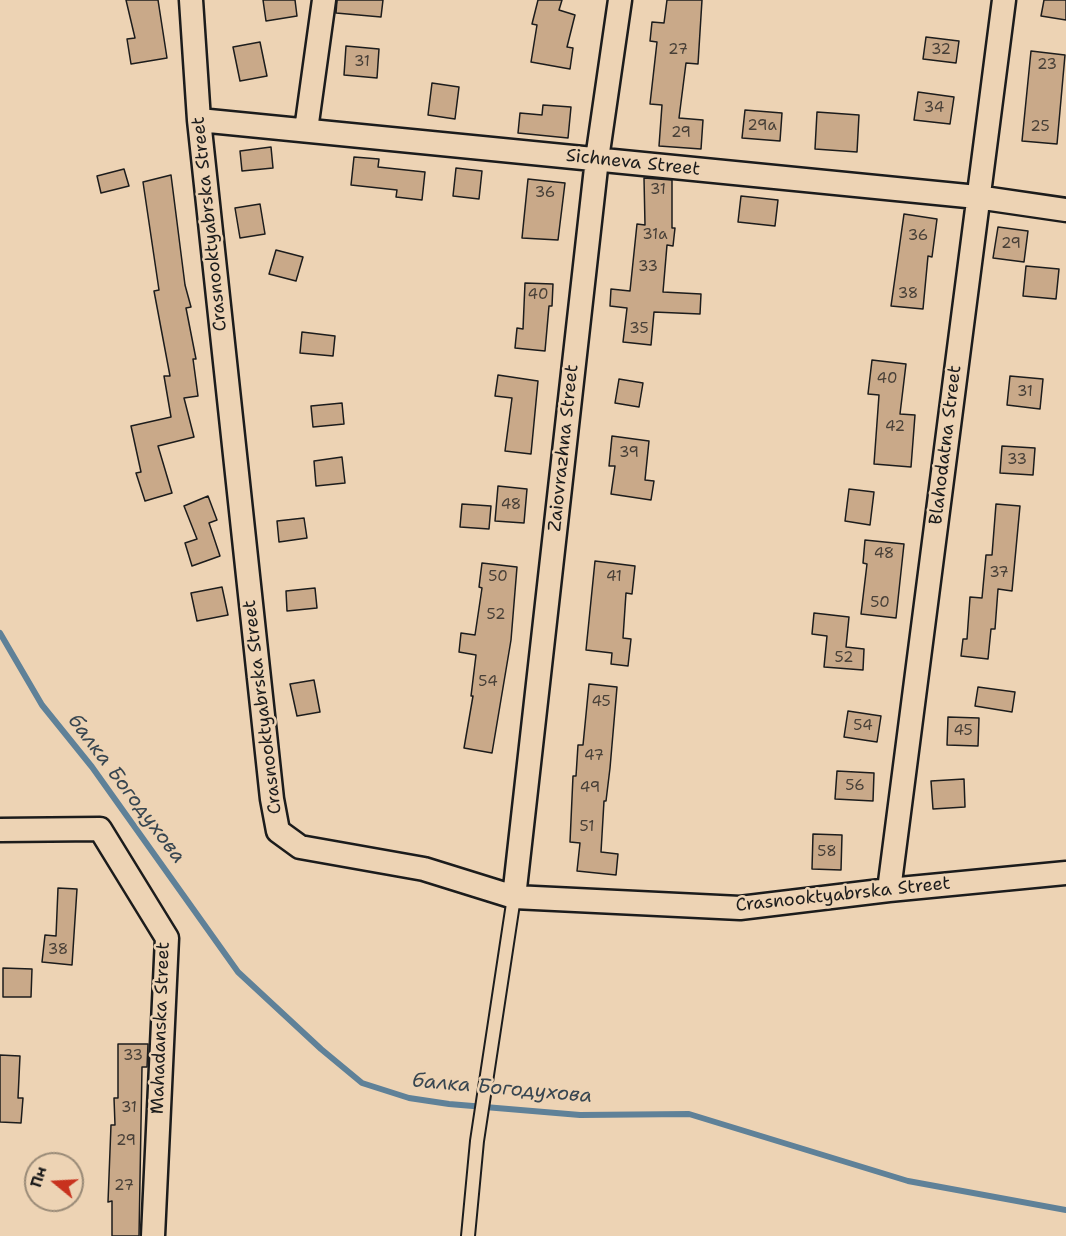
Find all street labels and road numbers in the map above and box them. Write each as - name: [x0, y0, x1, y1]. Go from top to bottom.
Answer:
- street label: Crasnooktyabrska Street: [188, 116, 232, 332]
- street label: Sichneva Street: [565, 145, 701, 181]
- street label: Zaiovrazhna Street: [544, 363, 584, 533]
- street label: Blahodatna Street: [925, 364, 967, 526]
- street label: Crasnooktyabrska Street: [239, 599, 287, 815]
- street label: Crasnooktyabrska Street: [735, 873, 951, 917]
- street label: Mahadanska Street: [147, 941, 175, 1115]

